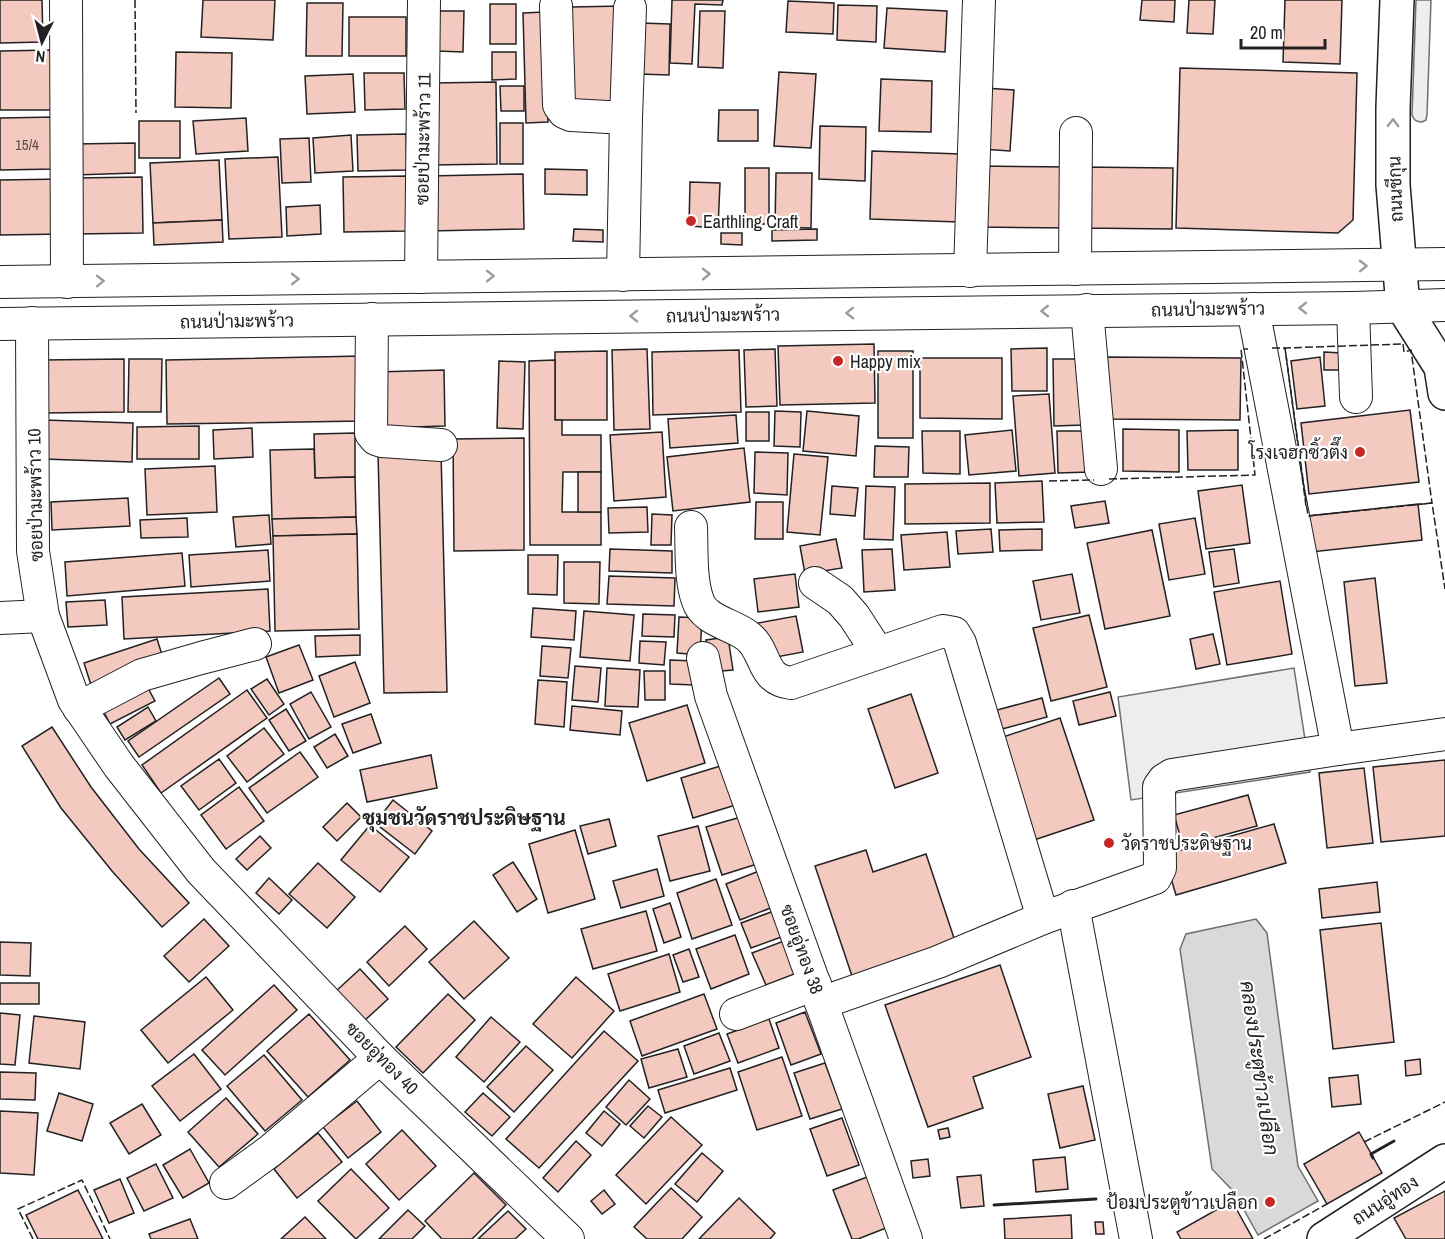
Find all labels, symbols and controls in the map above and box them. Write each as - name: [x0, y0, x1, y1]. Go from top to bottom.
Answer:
- north arrow: [12, 12, 72, 72]
- scale bar: [1241, 12, 1325, 50]
- text: 20 m: [1250, 20, 1283, 45]
- text: N: [35, 45, 46, 68]
- street label: ซอยป่ามะพร้าว 11: [409, 72, 437, 205]
- one-way arrow: [1387, 118, 1399, 127]
- house number: 15/4: [15, 134, 39, 155]
- street label: ถนนชีกุน: [1381, 156, 1409, 222]
- place label: Earthling Craft: [703, 209, 798, 234]
- marker: Earthling Craft: [684, 214, 698, 228]
- one-way arrow: [1358, 260, 1367, 272]
- one-way arrow: [702, 268, 711, 280]
- one-way arrow: [486, 270, 495, 283]
- one-way arrow: [291, 273, 300, 285]
- one-way arrow: [96, 275, 105, 287]
- street label: ถนนป่ามะพร้าว: [1151, 296, 1265, 322]
- street label: ถนนป่ามะพร้าว: [666, 302, 780, 328]
- one-way arrow: [1298, 302, 1307, 314]
- one-way arrow: [1040, 305, 1049, 317]
- one-way arrow: [846, 307, 855, 319]
- street label: ถนนป่ามะพร้าว: [180, 308, 294, 334]
- one-way arrow: [630, 310, 639, 322]
- place label: Happy mix: [850, 349, 921, 374]
- marker: Happy mix: [831, 354, 845, 368]
- street label: ซอยป่ามะพร้าว 10: [21, 428, 49, 562]
- place label: โรงเจฮกซิ้วตึ๊ง: [1248, 436, 1348, 465]
- marker: โรงเจฮกซิ้วตึ๊ง: [1353, 445, 1367, 459]
- district label: ชุมชนวัดราชประดิษฐาน: [362, 804, 566, 833]
- place label: วัดราชประดิษฐาน: [1121, 831, 1252, 856]
- marker: วัดราชประดิษฐาน: [1102, 836, 1116, 850]
- street label: ซอยอู่ทอง 38: [773, 901, 830, 998]
- water label: คลองประตูข้าวเปลือก: [1232, 979, 1286, 1157]
- street label: ซอยอู่ทอง 40: [339, 1016, 424, 1101]
- street label: ถนนอู่ทอง: [1347, 1169, 1424, 1232]
- place label: ป้อมประตูข้าวเปลือก: [1106, 1190, 1258, 1216]
- marker: ป้อมประตูข้าวเปลือก: [1263, 1195, 1277, 1209]

